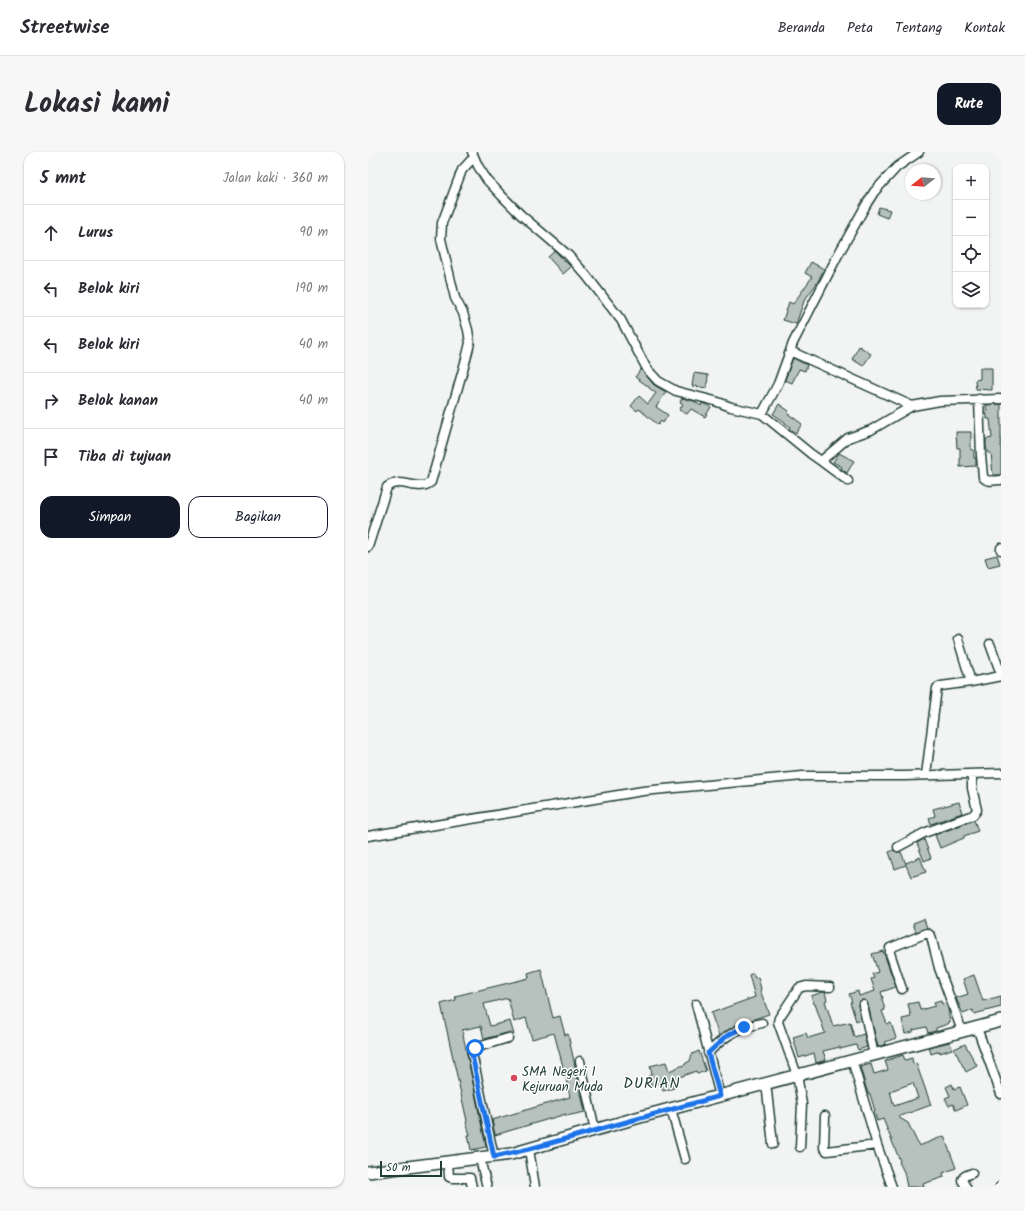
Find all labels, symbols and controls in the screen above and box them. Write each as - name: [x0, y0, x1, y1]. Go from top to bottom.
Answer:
- text: Streetwise: [20, 13, 110, 43]
- text: Beranda: [778, 17, 825, 39]
- text: Peta: [847, 17, 873, 39]
- text: Tentang: [895, 17, 942, 39]
- text: Kontak: [964, 17, 1005, 39]
- text: Lokasi kami: [24, 82, 170, 127]
- button: Rute: [937, 83, 1001, 125]
- north arrow: [905, 164, 941, 200]
- map controls: [953, 164, 989, 308]
- button: +: [953, 164, 989, 200]
- text: 5 mnt: [40, 165, 86, 192]
- text: Jalan kaki · 360 m: [223, 168, 328, 189]
- button: −: [953, 200, 989, 236]
- text: Lurus: [78, 221, 113, 245]
- icon: ahead: [40, 222, 62, 244]
- text: 90 m: [300, 222, 328, 243]
- button: locate: [953, 236, 989, 272]
- button: layers: [953, 272, 989, 308]
- text: Belok kiri: [78, 277, 139, 301]
- icon: left: [40, 278, 62, 300]
- text: 190 m: [296, 278, 328, 299]
- text: Belok kiri: [78, 333, 139, 357]
- icon: left: [40, 334, 62, 356]
- text: 40 m: [299, 334, 328, 355]
- text: Belok kanan: [78, 389, 158, 413]
- icon: right: [40, 390, 62, 412]
- text: 40 m: [299, 390, 328, 411]
- text: Tiba di tujuan: [78, 445, 171, 469]
- icon: arrive: [40, 446, 62, 468]
- button: Simpan: [40, 496, 180, 538]
- button: Bagikan: [188, 496, 328, 538]
- route end: [735, 1018, 753, 1036]
- route start: [466, 1039, 484, 1057]
- place label: SMA Negeri 1 Kejuruan Muda: [522, 1062, 603, 1098]
- district label: DURIAN: [623, 1072, 681, 1096]
- marker: SMA Negeri 1 Kejuruan Muda: [509, 1073, 519, 1083]
- scale bar: [380, 1159, 442, 1178]
- text: 50 m: [386, 1159, 411, 1177]

